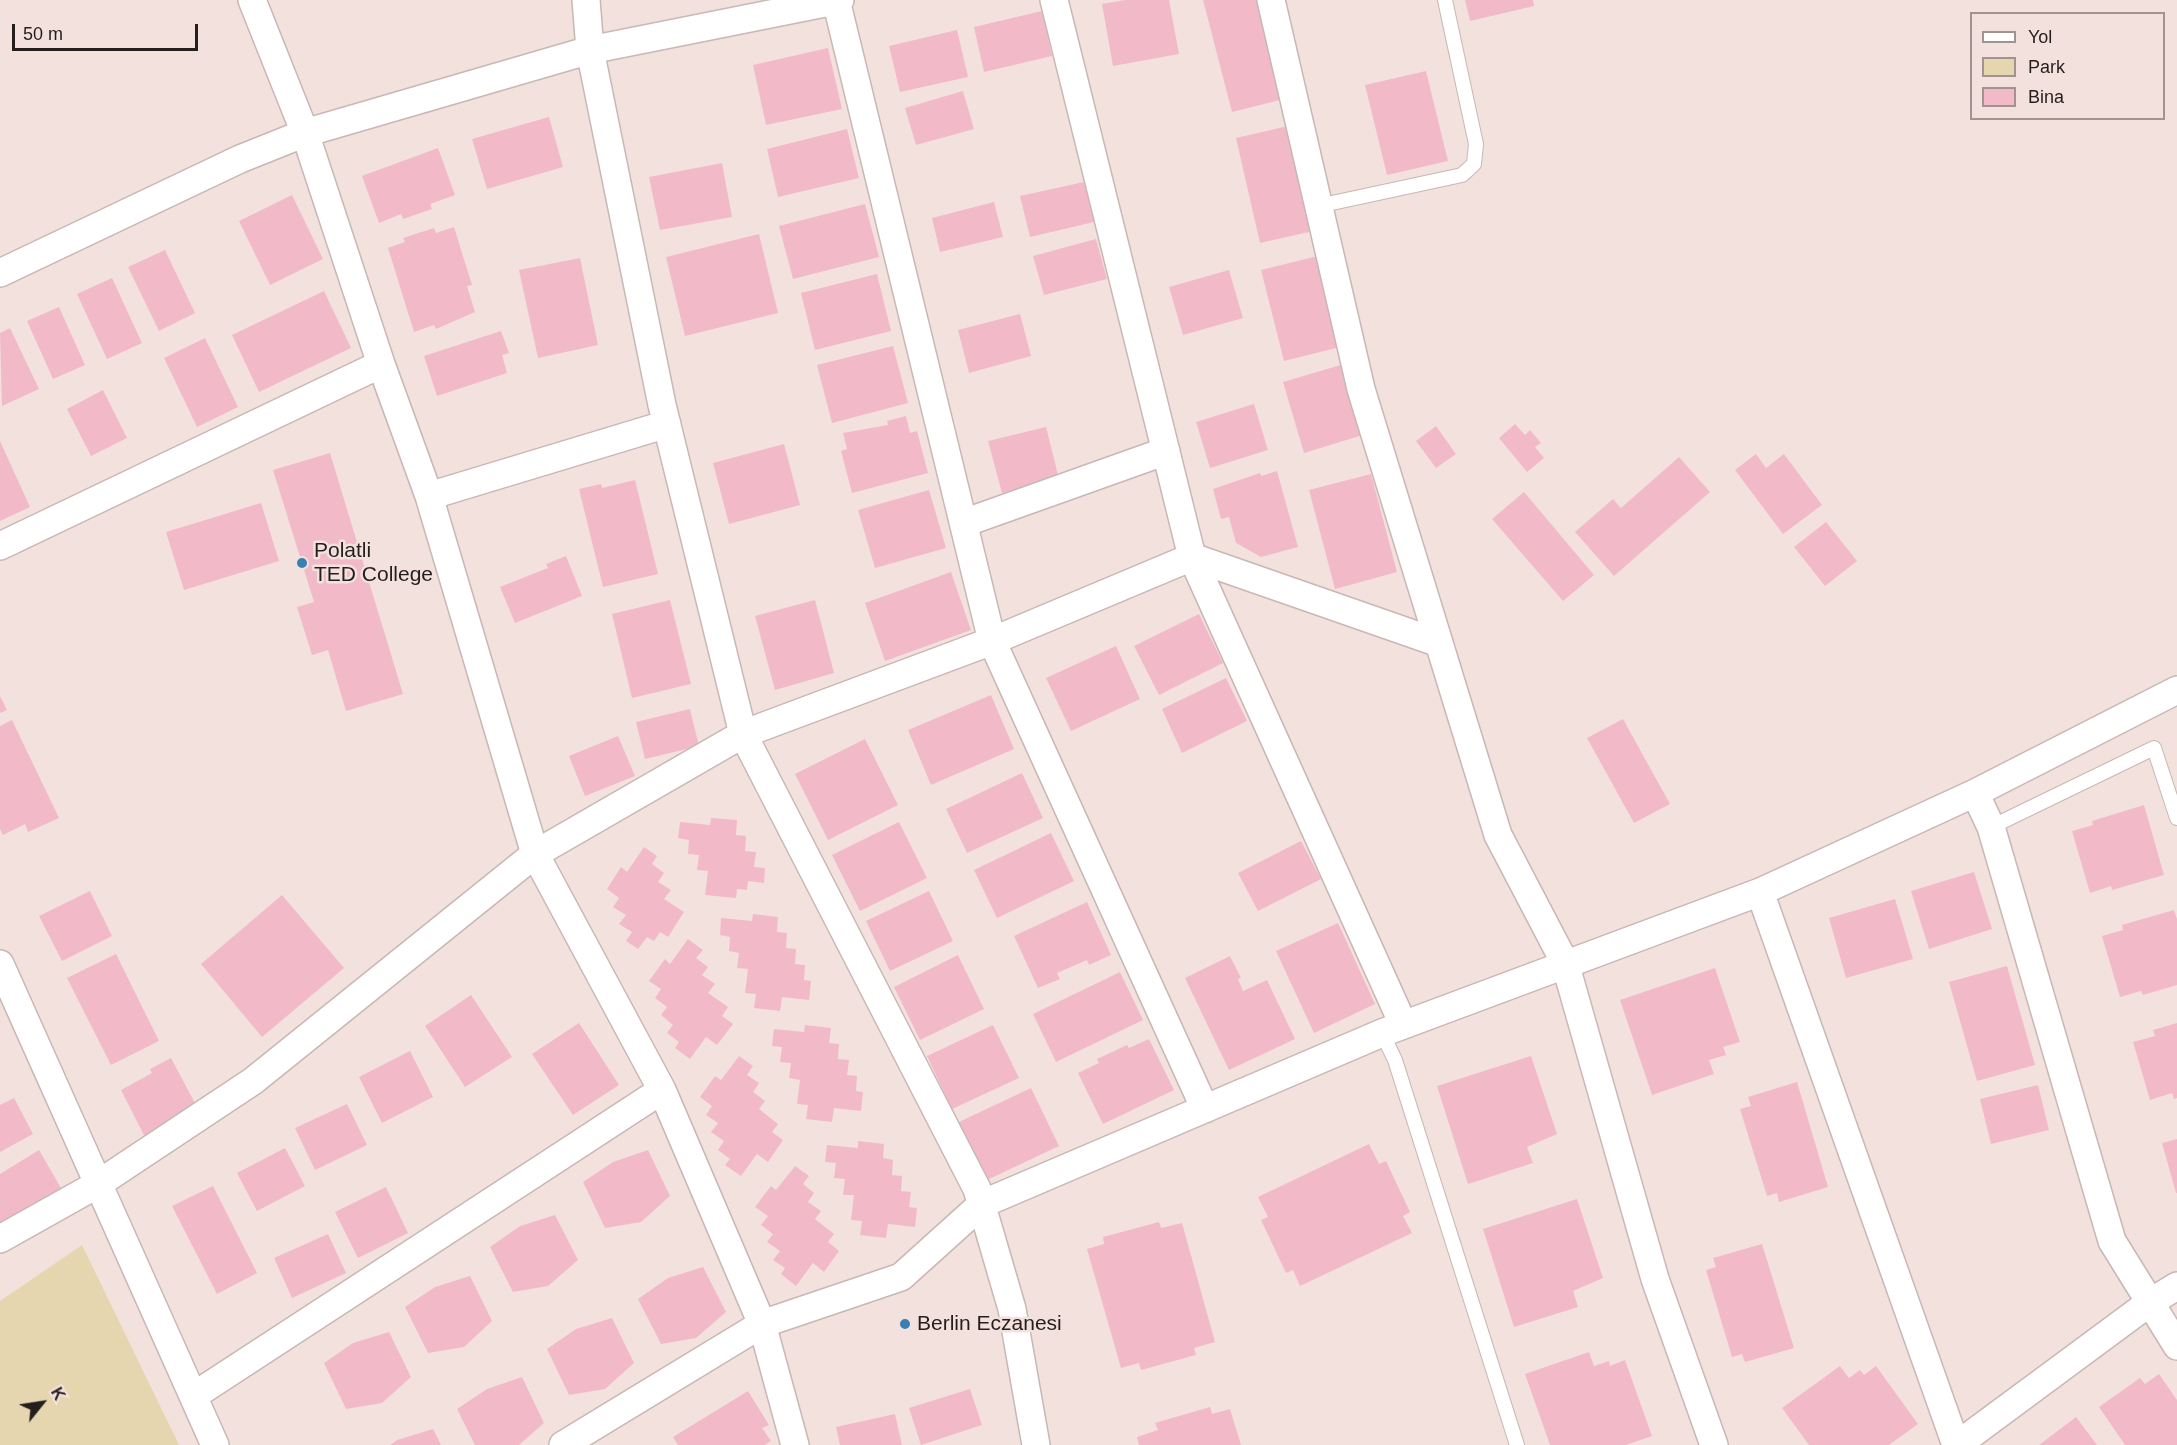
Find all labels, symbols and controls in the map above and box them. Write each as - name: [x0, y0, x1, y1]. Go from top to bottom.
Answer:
- scale bar: [15, 12, 201, 50]
- legend: [1970, 12, 2165, 120]
- text: 50 m: [23, 24, 63, 44]
- text: Yol: [2028, 27, 2052, 47]
- text: Park: [2028, 57, 2065, 77]
- text: Bina: [2028, 87, 2064, 107]
- place label: Polatli TED College: [314, 538, 433, 588]
- marker: Polatli TED College: [295, 556, 309, 570]
- place label: Berlin Eczanesi: [917, 1311, 1062, 1337]
- marker: Berlin Eczanesi: [898, 1317, 912, 1331]
- north arrow: [12, 1373, 72, 1433]
- text: K: [48, 1384, 68, 1403]

